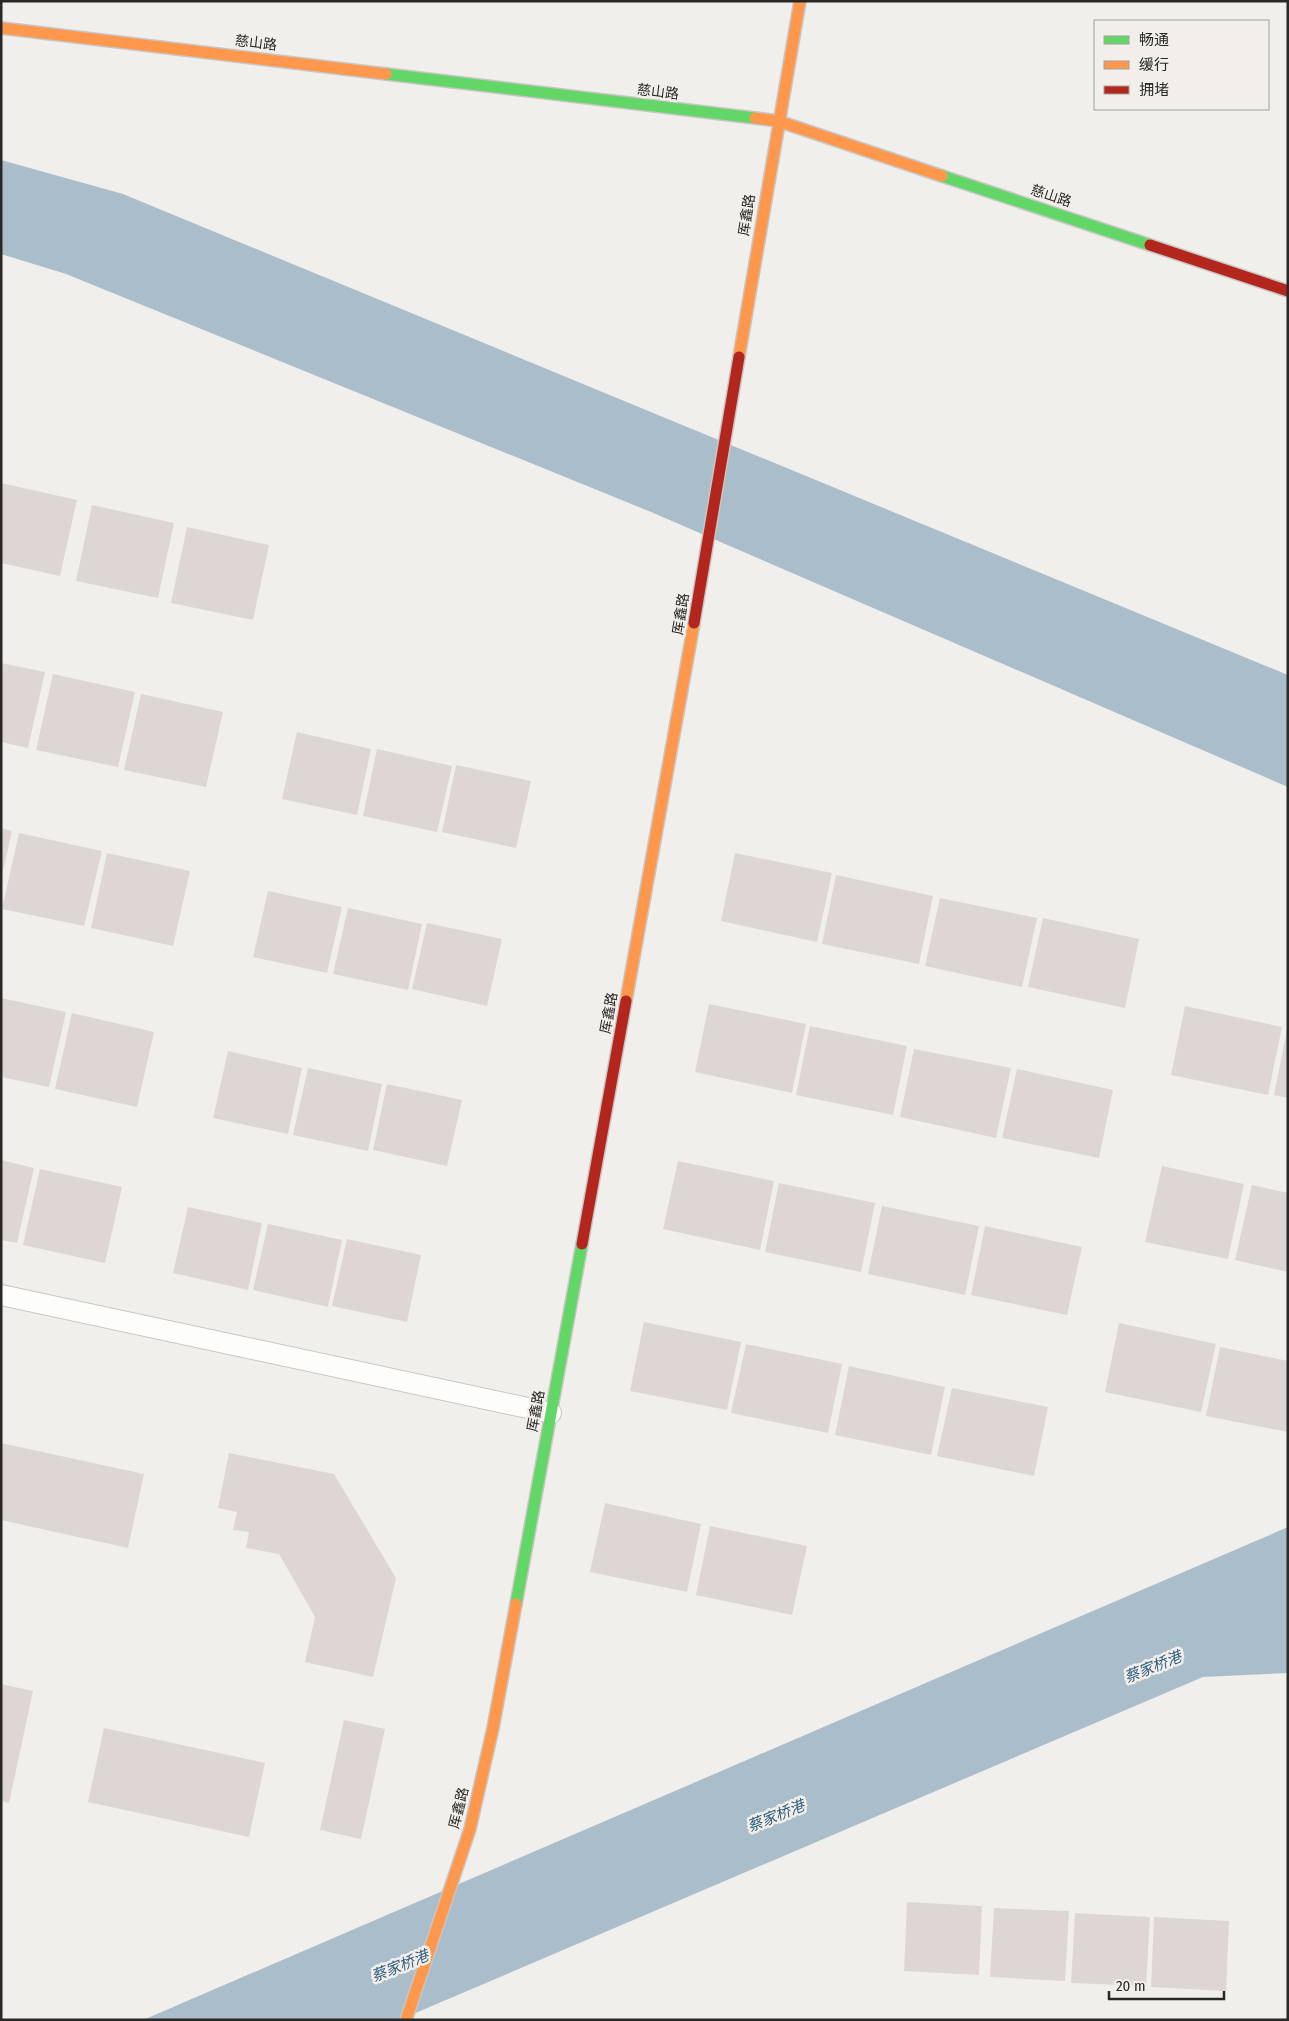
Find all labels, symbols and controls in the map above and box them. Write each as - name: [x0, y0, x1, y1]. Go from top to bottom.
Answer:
- legend: [1094, 20, 1269, 110]
- text: 畅通: [1139, 31, 1169, 49]
- street label: 慈山路: [234, 32, 278, 54]
- text: 缓行: [1139, 56, 1169, 74]
- street label: 慈山路: [636, 81, 680, 103]
- text: 拥堵: [1139, 81, 1169, 99]
- street label: 慈山路: [1028, 181, 1074, 211]
- street label: 厍鑫路: [735, 193, 759, 237]
- street label: 厍鑫路: [669, 592, 693, 636]
- street label: 厍鑫路: [597, 991, 621, 1035]
- street label: 厍鑫路: [524, 1389, 548, 1433]
- water label: 蔡家桥港: [1122, 1647, 1186, 1687]
- street label: 厍鑫路: [446, 1786, 472, 1830]
- water label: 蔡家桥港: [745, 1796, 809, 1836]
- water label: 蔡家桥港: [369, 1946, 433, 1986]
- scale bar: [1109, 1968, 1224, 2000]
- text: 20 m: [1116, 1977, 1146, 1995]

